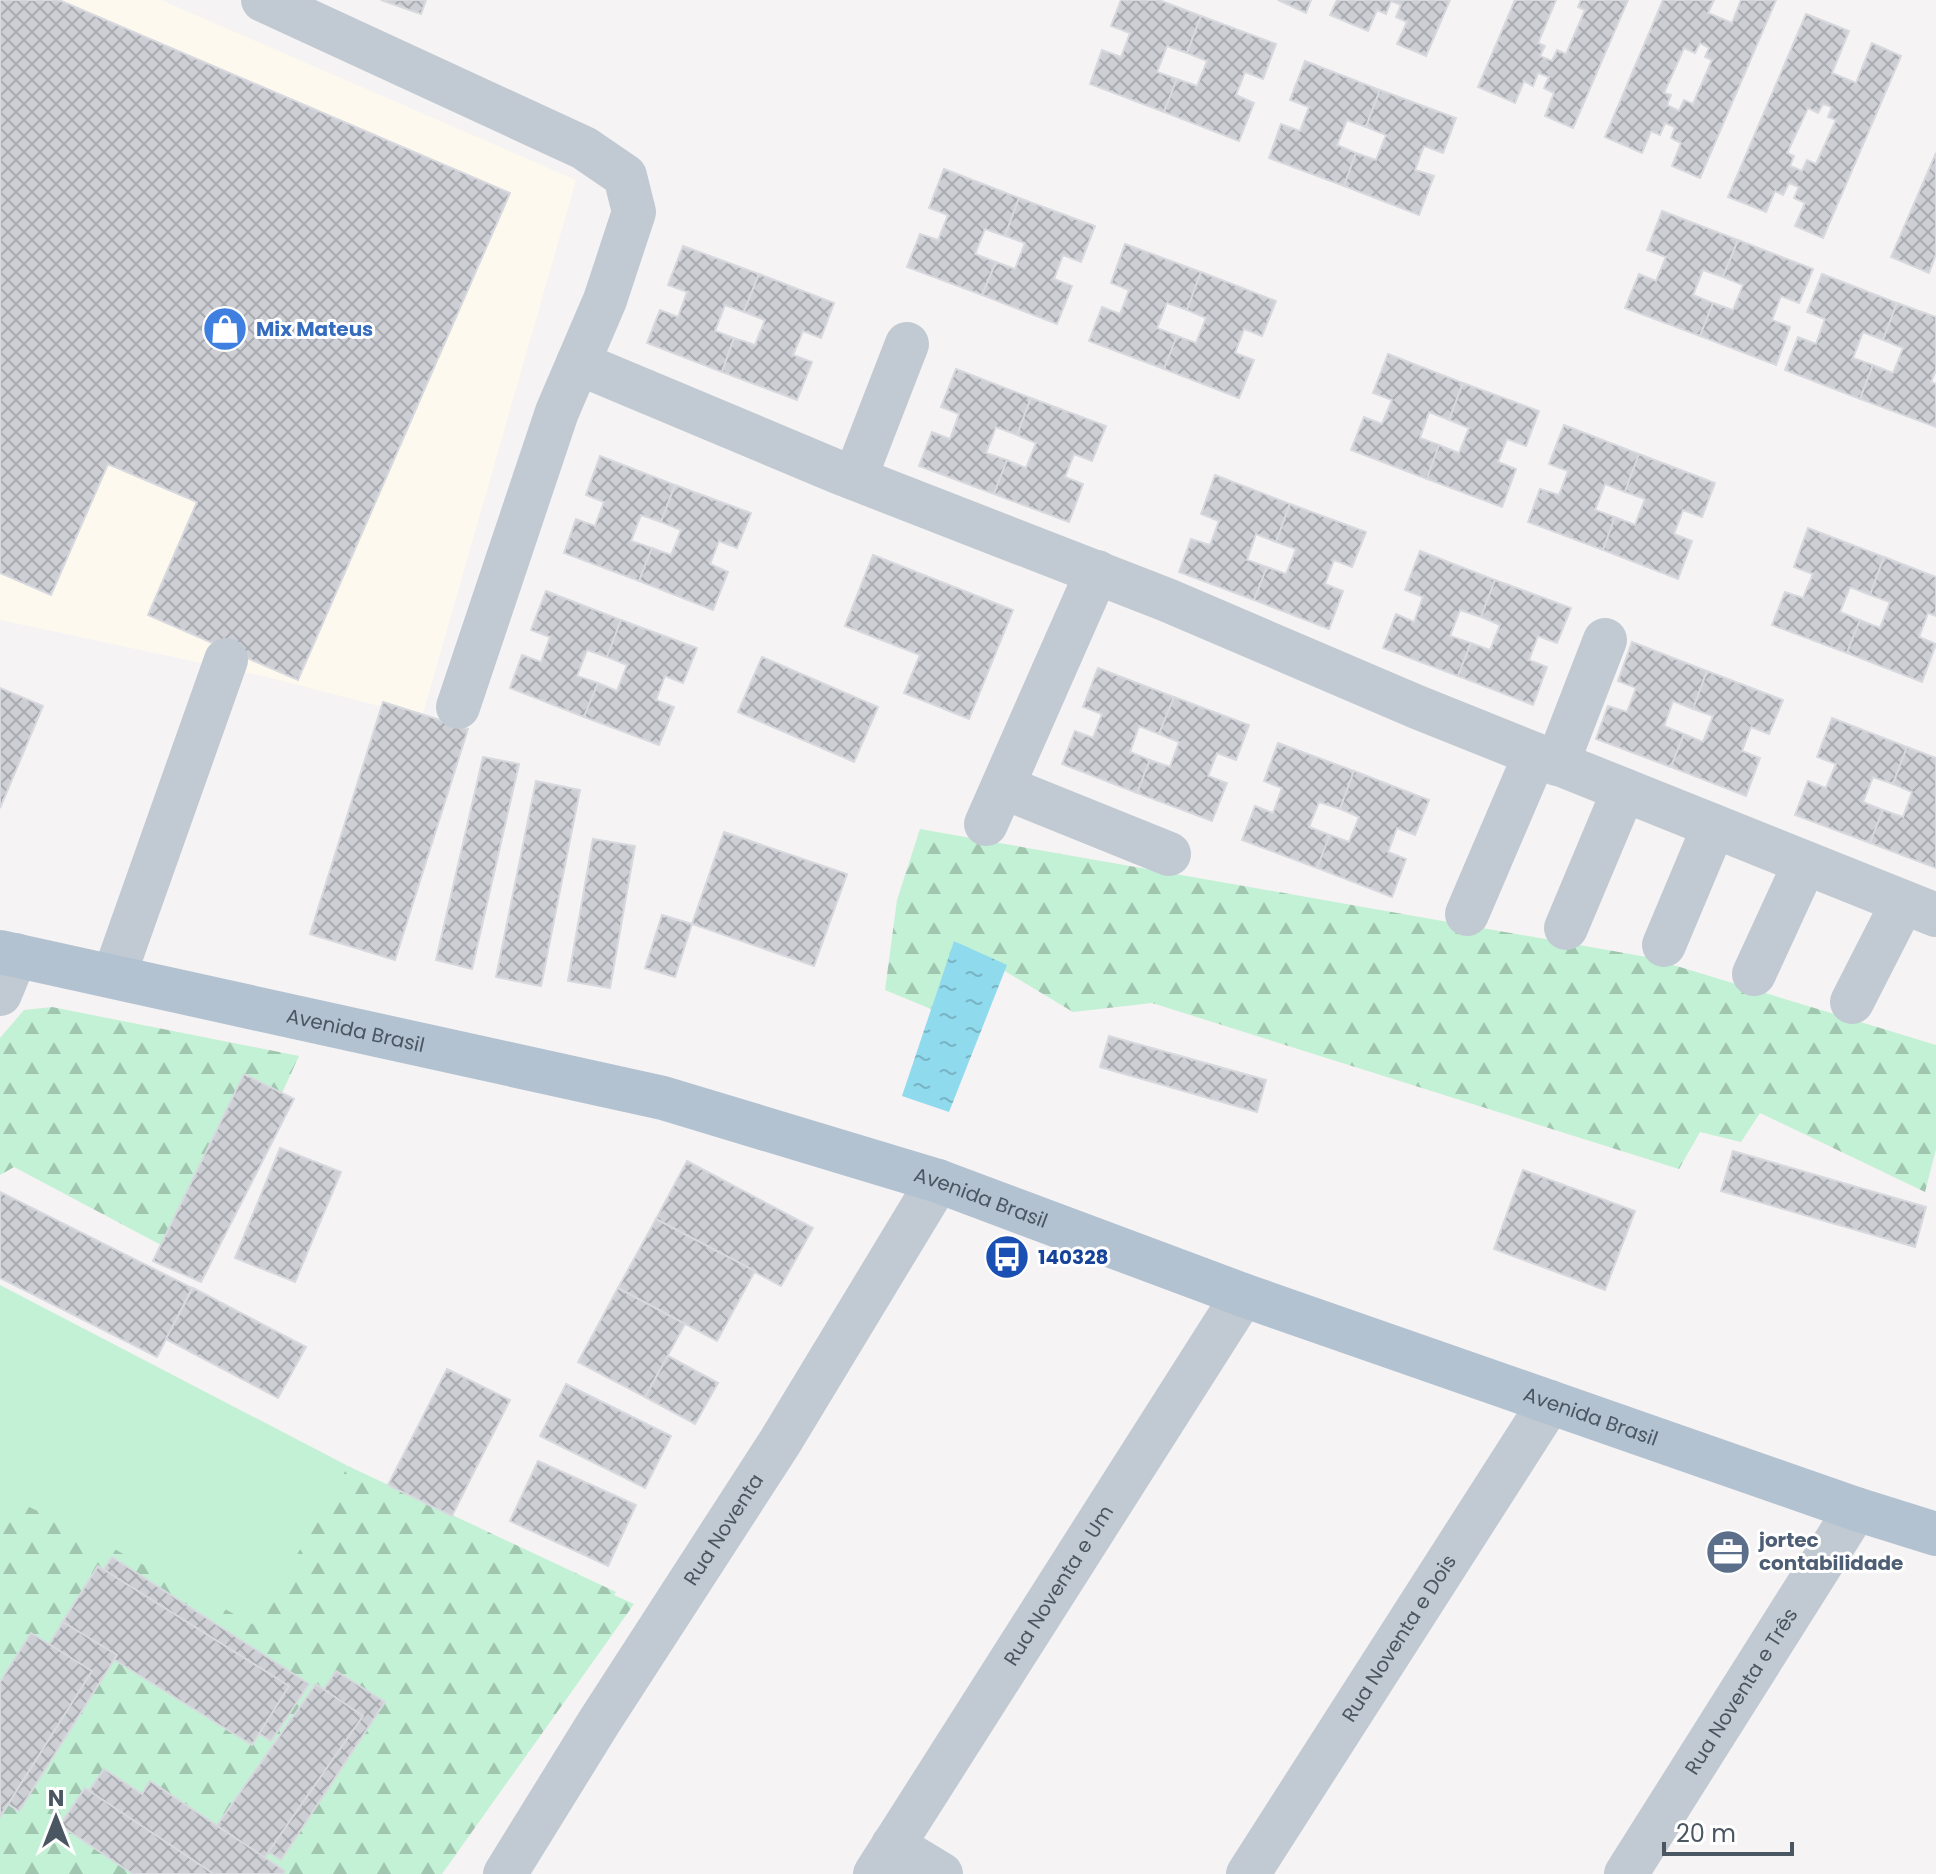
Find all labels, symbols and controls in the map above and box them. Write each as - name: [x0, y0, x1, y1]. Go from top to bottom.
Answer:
- shop icon: Mix Mateus: [201, 305, 249, 353]
- place label: Mix Mateus: [256, 315, 373, 343]
- street label: Avenida Brasil: [284, 1001, 427, 1059]
- street label: Avenida Brasil: [910, 1161, 1052, 1235]
- bus stop icon: 140328: [983, 1233, 1031, 1281]
- place label: 140328: [1038, 1243, 1109, 1271]
- street label: Avenida Brasil: [1520, 1380, 1662, 1453]
- street label: Rua Noventa: [677, 1468, 770, 1591]
- street label: Rua Noventa e Um: [997, 1500, 1120, 1671]
- place label: jortec contabilidade: [1758, 1526, 1903, 1577]
- office icon: jortec contabilidade: [1704, 1528, 1752, 1576]
- street label: Rua Noventa e Dois: [1335, 1549, 1463, 1727]
- street label: Rua Noventa e Três: [1678, 1602, 1804, 1780]
- north arrow: [16, 1778, 96, 1858]
- text: N: [48, 1783, 64, 1814]
- scale bar: [1664, 1806, 1792, 1856]
- text: 20 m: [1676, 1817, 1736, 1850]

